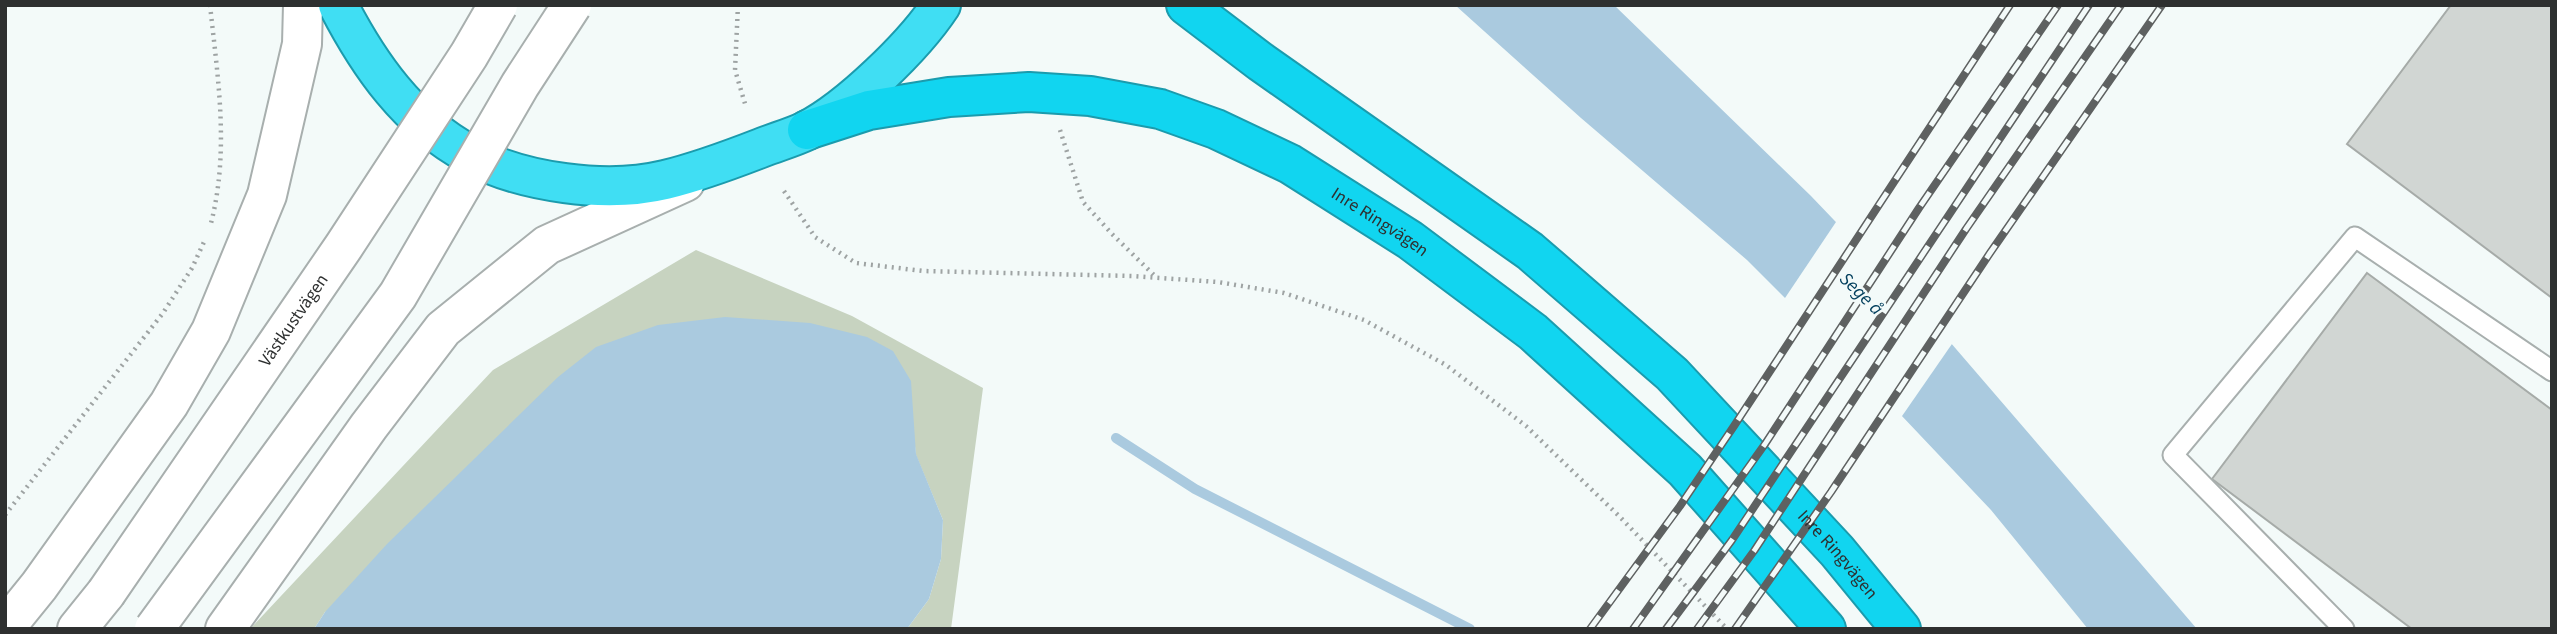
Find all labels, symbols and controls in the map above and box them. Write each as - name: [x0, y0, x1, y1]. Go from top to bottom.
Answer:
- street label: Inre Ringvägen: [1327, 181, 1434, 262]
- water label: Sege å: [1833, 266, 1889, 322]
- street label: Västkustvägen: [252, 269, 334, 372]
- street label: Inre Ringvägen: [1792, 504, 1884, 605]

